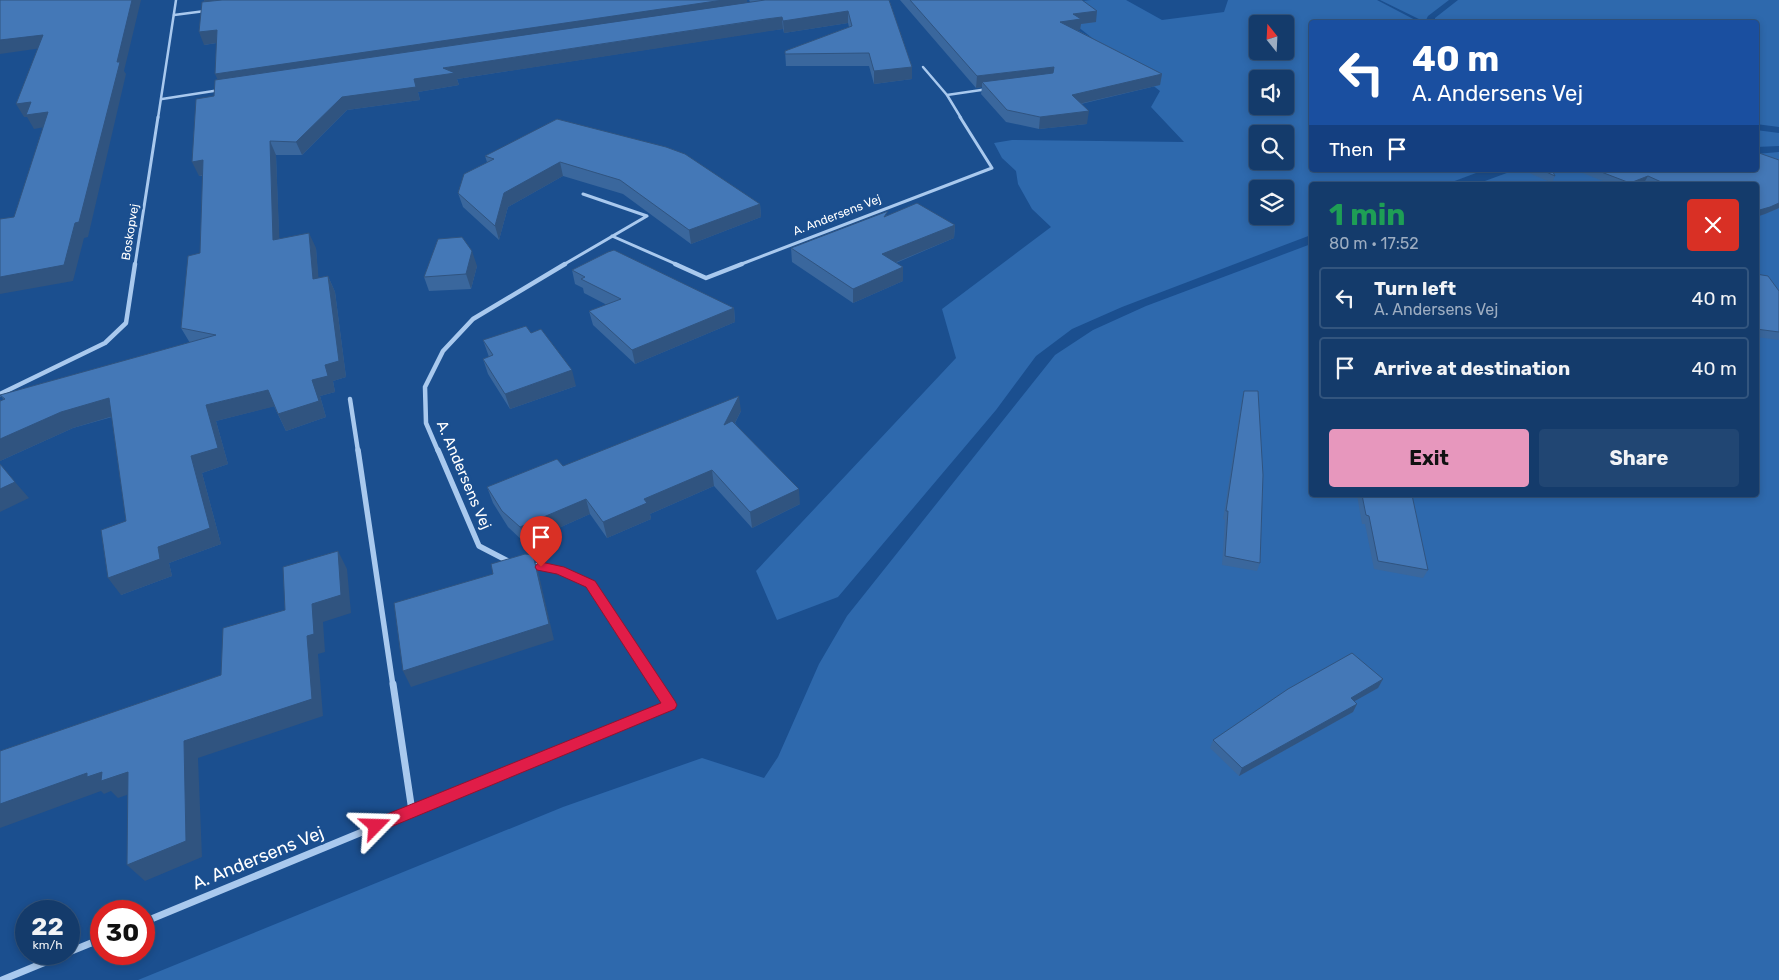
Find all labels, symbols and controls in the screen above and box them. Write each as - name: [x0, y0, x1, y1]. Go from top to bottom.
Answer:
- north arrow: [1249, 15, 1294, 60]
- map controls: [1249, 15, 1294, 225]
- text: 40 m: [1412, 38, 1499, 80]
- icon: left: [1329, 40, 1394, 105]
- button: sound: [1249, 70, 1294, 115]
- text: A. Andersens Vej: [1412, 80, 1583, 107]
- button: search: [1249, 125, 1294, 170]
- icon: arrive: [1383, 135, 1411, 163]
- text: Then: [1329, 138, 1373, 161]
- button: layers: [1249, 180, 1294, 225]
- street label: A. Andersens Vej: [791, 192, 883, 238]
- text: 1 min: [1329, 197, 1406, 233]
- button: close: [1687, 199, 1739, 251]
- street label: Boskopvej: [119, 203, 141, 261]
- text: 80 m · 17:52: [1329, 234, 1419, 253]
- text: Turn left: [1374, 277, 1456, 300]
- icon: left: [1331, 284, 1359, 312]
- text: 40 m: [1692, 287, 1737, 310]
- text: A. Andersens Vej: [1374, 300, 1498, 319]
- icon: arrive: [1331, 354, 1359, 382]
- text: Arrive at destination: [1374, 357, 1570, 380]
- text: 40 m: [1692, 357, 1737, 380]
- street label: A. Andersens Vej: [433, 418, 495, 532]
- button: Exit: [1329, 429, 1529, 487]
- button: Share: [1539, 429, 1739, 487]
- pin: [520, 516, 562, 567]
- icon: arrive: [527, 523, 555, 551]
- position arrow: [349, 799, 401, 851]
- street label: A. Andersens Vej: [189, 822, 327, 894]
- speed limit sign: 30: [90, 900, 155, 965]
- text: 22: [31, 912, 64, 941]
- text: km/h: [33, 938, 62, 952]

